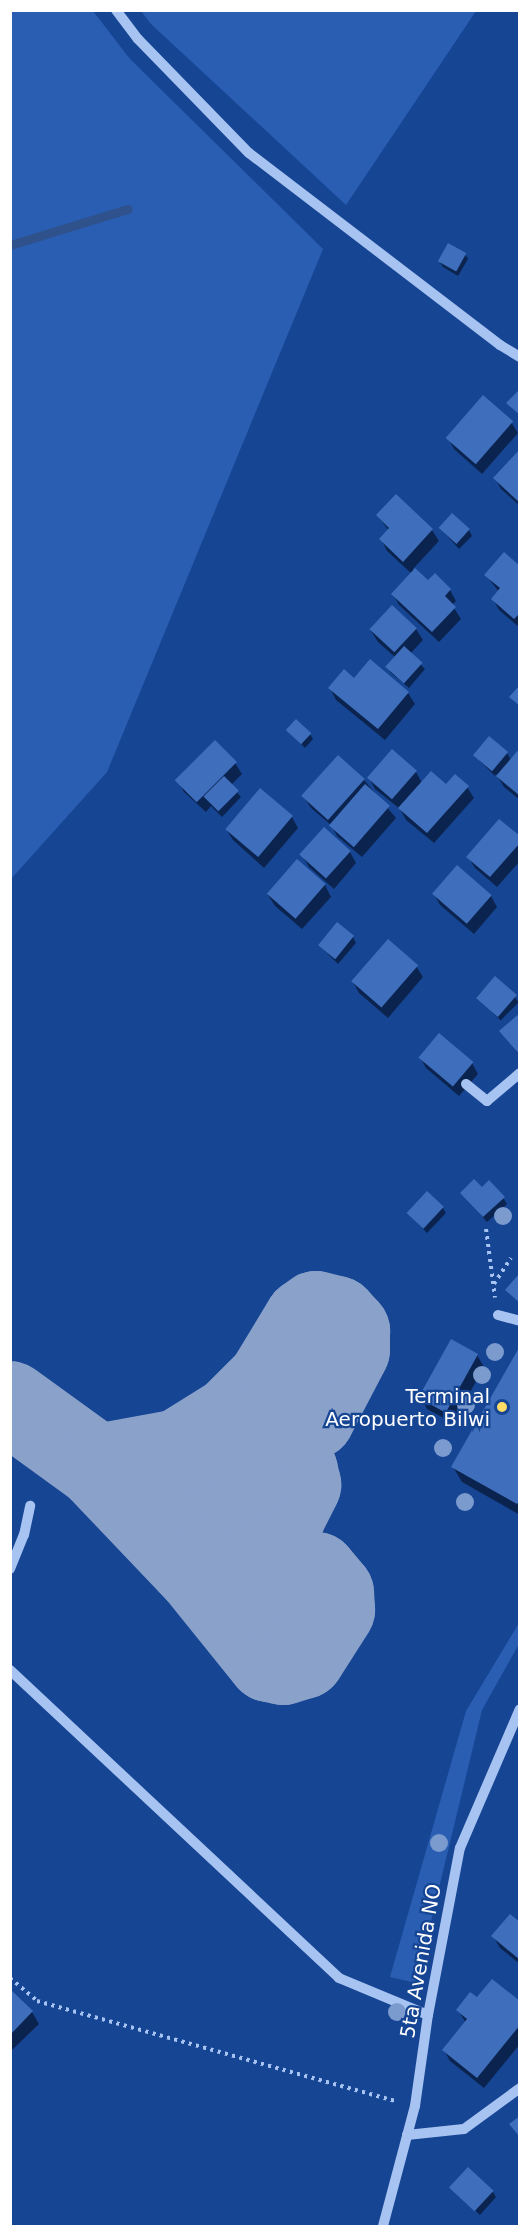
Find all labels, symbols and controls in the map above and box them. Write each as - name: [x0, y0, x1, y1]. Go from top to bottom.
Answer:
- place label: Terminal Aeropuerto Bilwi: [325, 1384, 490, 1431]
- marker: Terminal Aeropuerto Bilwi: [495, 1400, 509, 1414]
- street label: 5ta Avenida NO: [396, 1882, 446, 2040]

